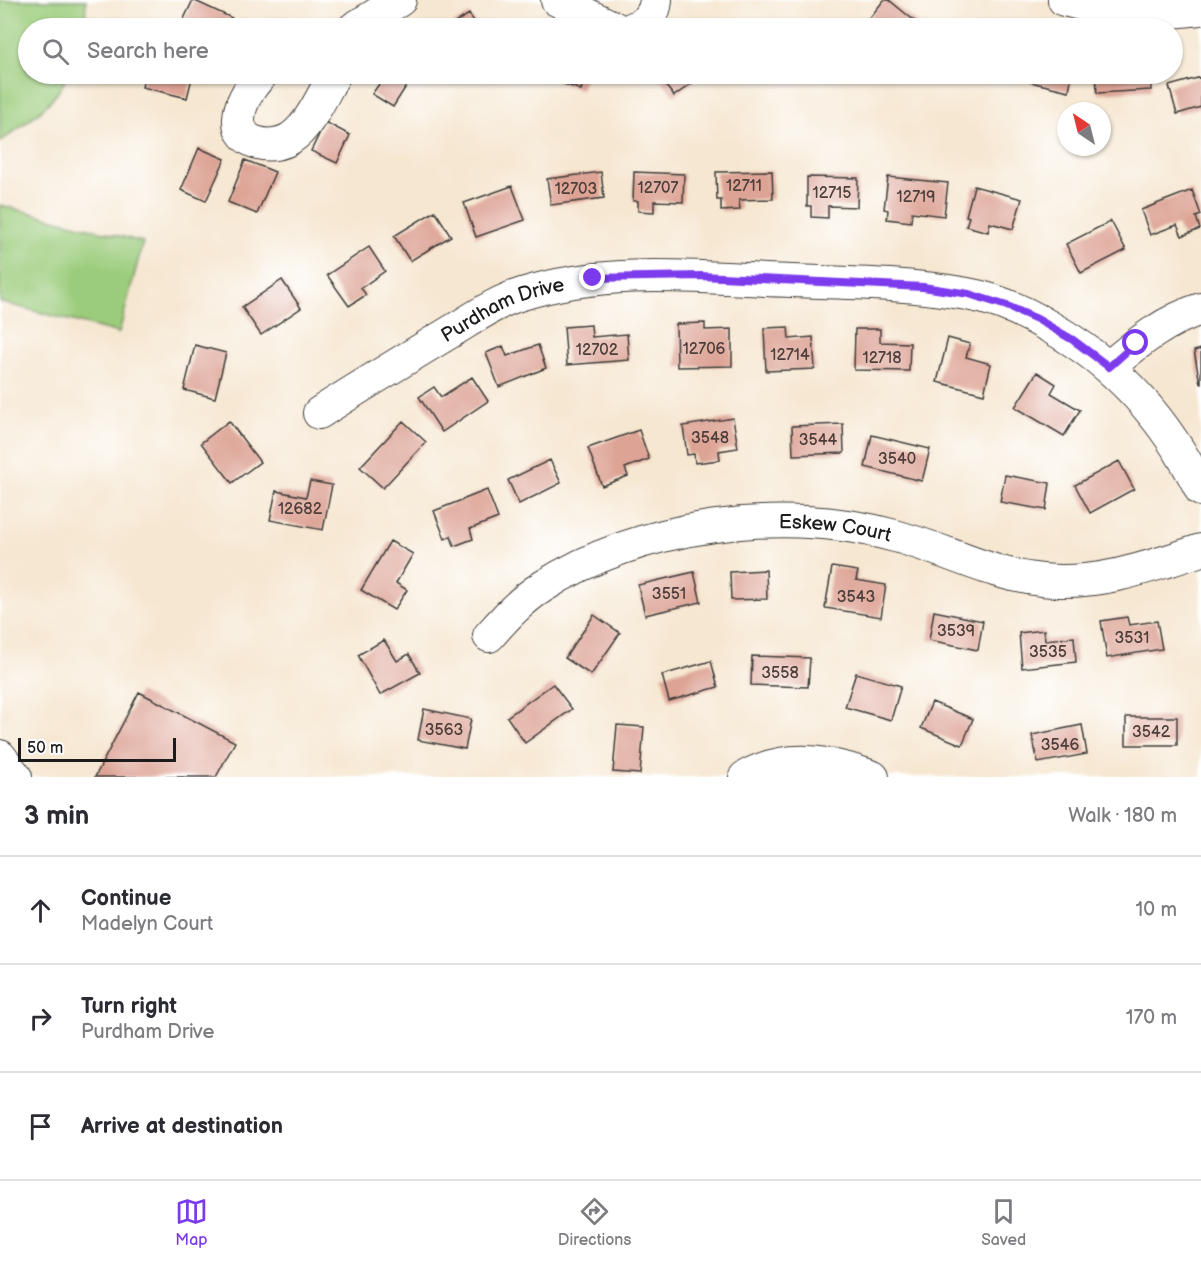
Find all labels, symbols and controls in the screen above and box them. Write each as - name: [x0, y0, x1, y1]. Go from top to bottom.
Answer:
- search box: [18, 18, 1183, 84]
- icon: search: [39, 35, 72, 68]
- text: Search here: [87, 38, 209, 65]
- north arrow: [1057, 102, 1111, 156]
- house number: 12711: [726, 177, 762, 196]
- house number: 12707: [638, 179, 679, 198]
- house number: 12703: [555, 180, 598, 199]
- house number: 12715: [813, 184, 851, 203]
- house number: 12719: [897, 188, 935, 207]
- route end: [579, 264, 605, 290]
- street label: Purdham Drive: [437, 273, 566, 348]
- route start: [1122, 329, 1148, 355]
- house number: 12706: [683, 340, 726, 359]
- house number: 12702: [576, 341, 619, 360]
- house number: 12714: [770, 346, 810, 365]
- house number: 12718: [862, 349, 902, 368]
- house number: 3548: [691, 429, 729, 448]
- house number: 3544: [799, 431, 838, 450]
- house number: 3540: [878, 450, 916, 469]
- house number: 12682: [278, 500, 323, 519]
- street label: Eskew Court: [779, 510, 894, 548]
- house number: 3551: [652, 585, 686, 604]
- house number: 3543: [837, 588, 875, 607]
- house number: 3539: [937, 622, 975, 641]
- house number: 3531: [1114, 629, 1150, 648]
- house number: 3535: [1029, 643, 1067, 662]
- house number: 3558: [761, 664, 799, 683]
- house number: 3563: [425, 721, 463, 740]
- house number: 3542: [1132, 723, 1171, 742]
- scale bar: [18, 735, 176, 762]
- house number: 3546: [1041, 736, 1079, 755]
- text: 50 m: [27, 739, 63, 758]
- text: 3 min: [24, 801, 89, 832]
- text: Walk · 180 m: [1068, 804, 1177, 828]
- text: Continue: [81, 885, 171, 912]
- icon: ahead: [24, 894, 57, 927]
- text: 10 m: [1136, 898, 1177, 922]
- text: Madelyn Court: [81, 912, 213, 936]
- text: Turn right: [81, 993, 177, 1020]
- icon: right: [24, 1002, 57, 1035]
- text: 170 m: [1126, 1006, 1177, 1030]
- text: Purdham Drive: [81, 1020, 214, 1044]
- icon: arrive: [24, 1110, 57, 1143]
- text: Arrive at destination: [81, 1113, 283, 1140]
- tab: Map: [175, 1195, 208, 1250]
- tab: Directions: [558, 1195, 631, 1250]
- tab: Saved: [981, 1195, 1026, 1250]

